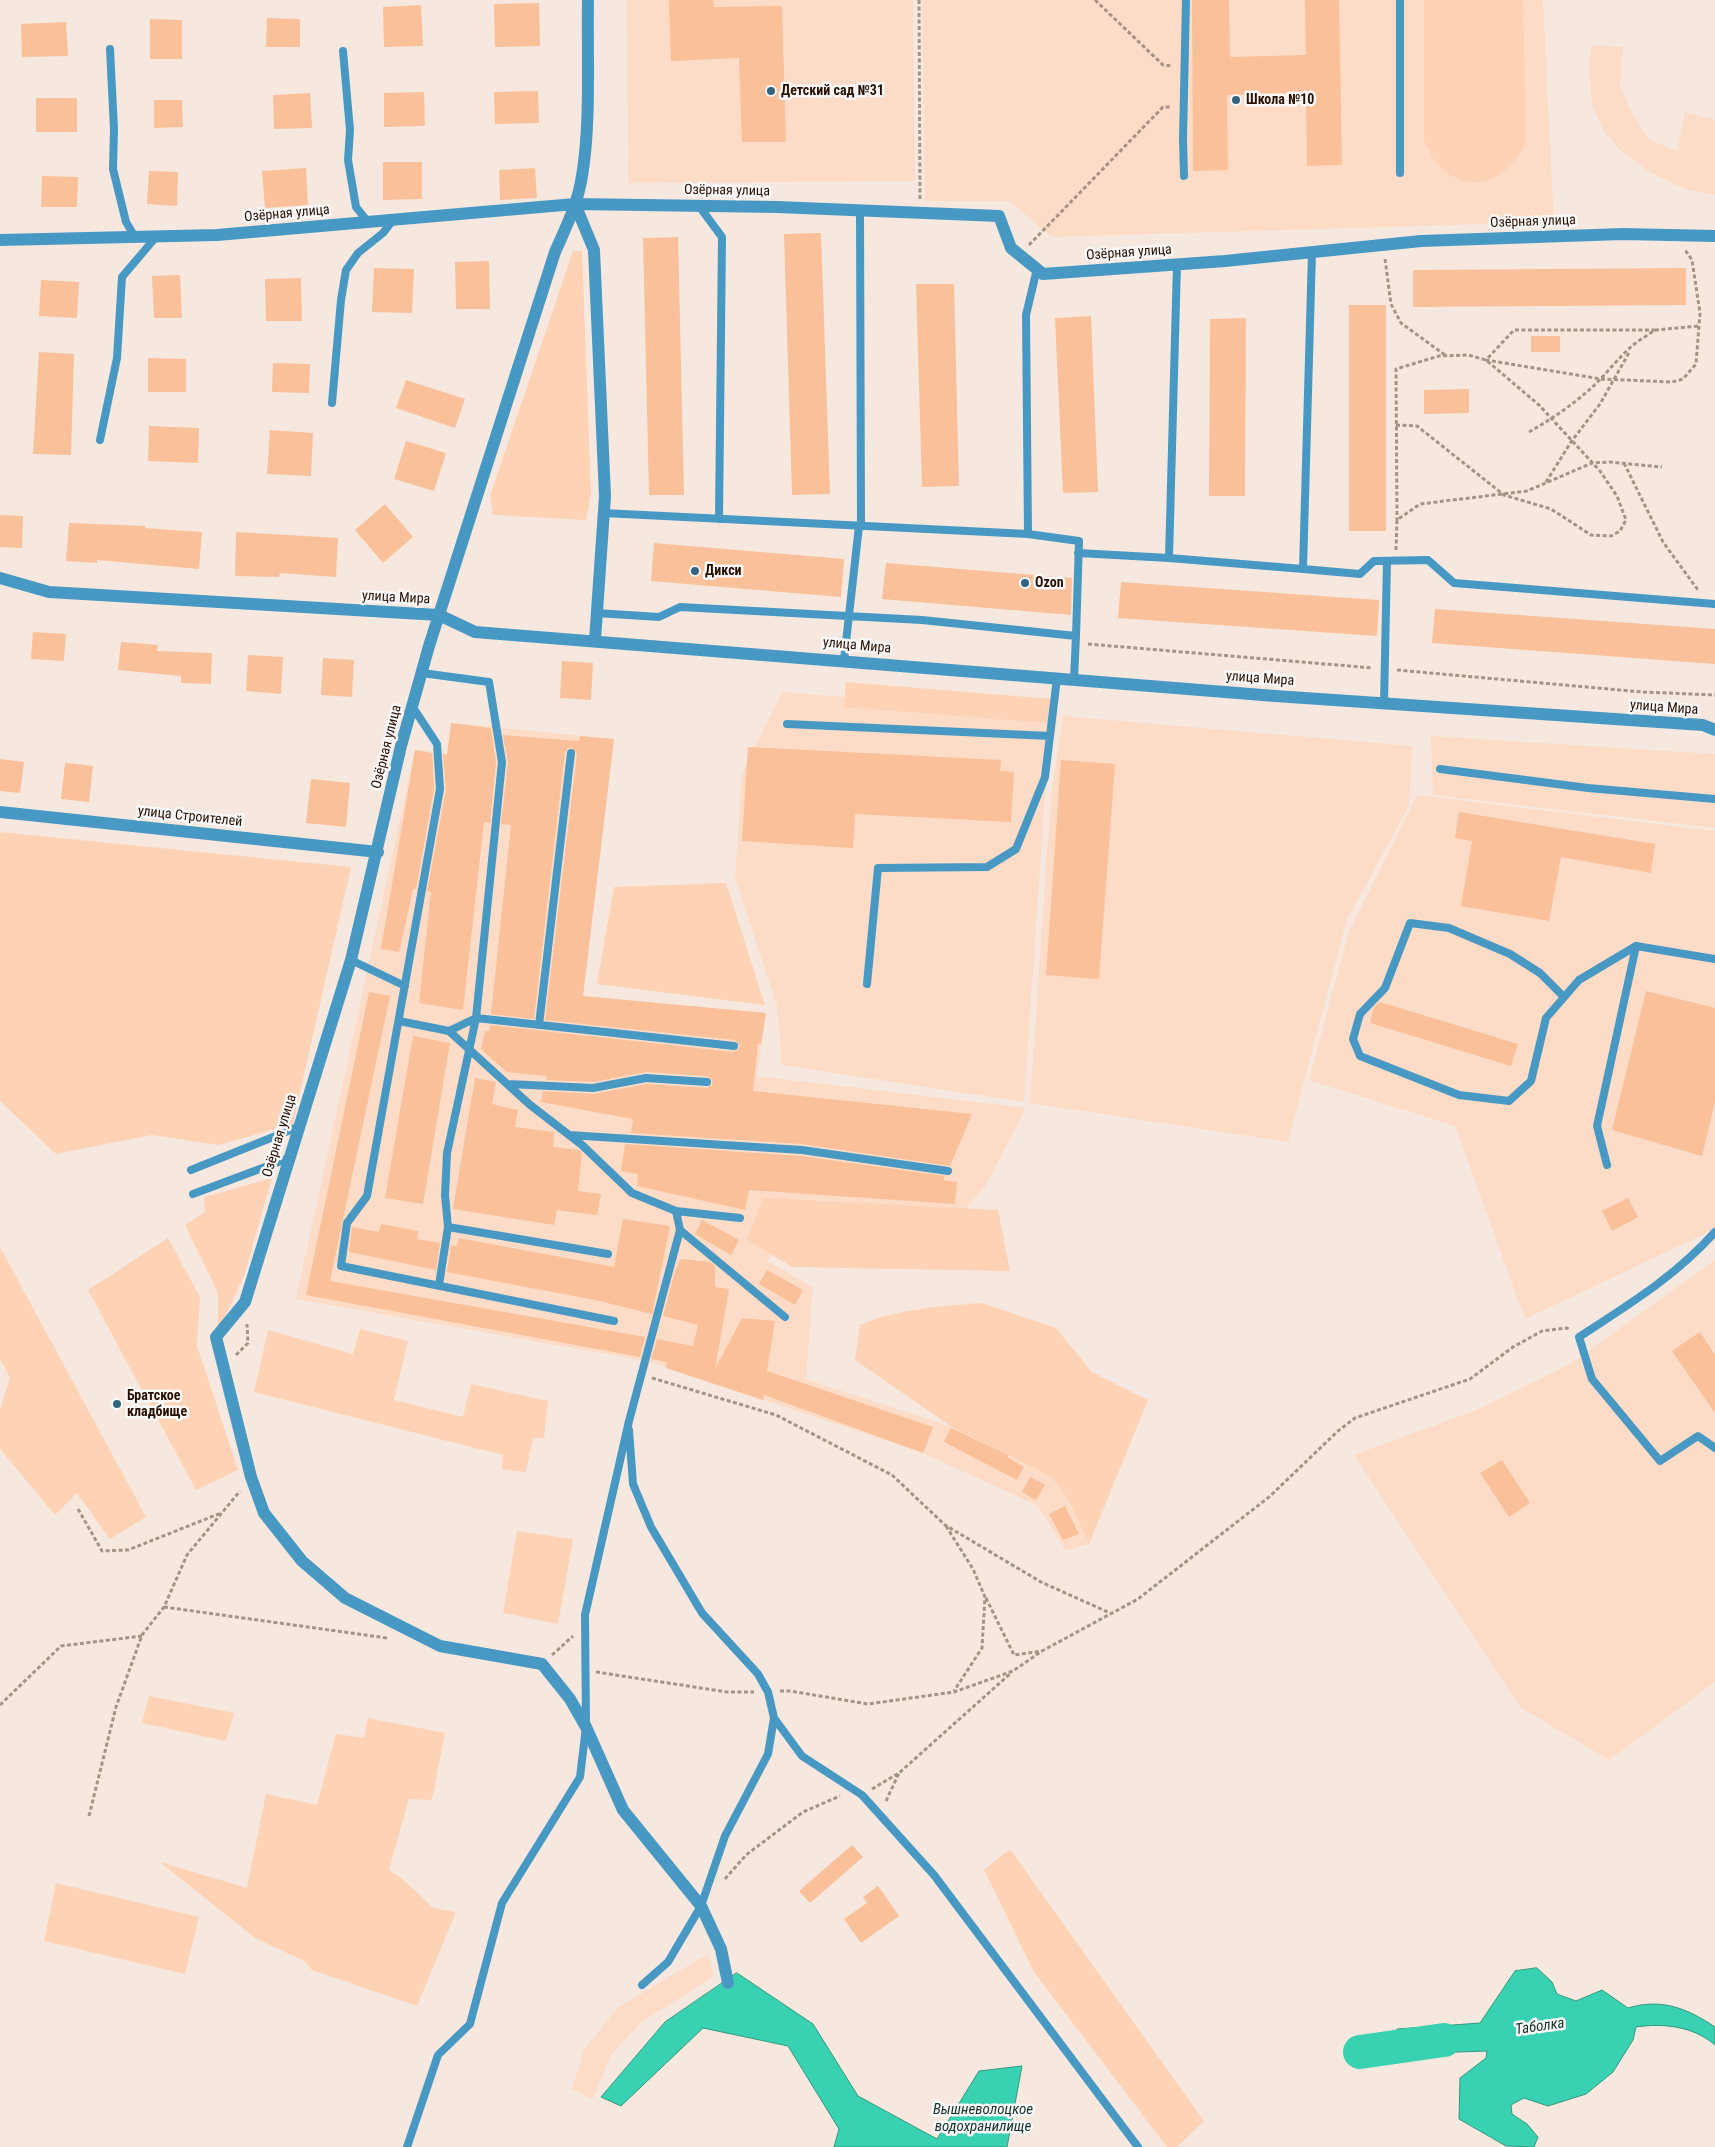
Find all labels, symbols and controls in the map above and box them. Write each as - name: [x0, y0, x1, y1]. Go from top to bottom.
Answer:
- place label: Детский сад №31: [781, 83, 884, 99]
- marker: Детский сад №31: [765, 85, 777, 97]
- place label: Школа №10: [1246, 92, 1314, 108]
- marker: Школа №10: [1230, 94, 1242, 106]
- street label: Озёрная улица: [684, 182, 770, 200]
- street label: Озёрная улица: [244, 202, 330, 226]
- street label: Озёрная улица: [1490, 212, 1576, 232]
- street label: Озёрная улица: [1086, 242, 1172, 264]
- place label: Дикси: [705, 563, 742, 579]
- marker: Дикси: [689, 565, 701, 577]
- place label: Ozon: [1035, 575, 1064, 591]
- marker: Ozon: [1019, 577, 1031, 589]
- street label: улица Мира: [361, 588, 431, 608]
- street label: улица Мира: [822, 635, 892, 657]
- street label: улица Мира: [1225, 668, 1295, 690]
- street label: улица Мира: [1629, 697, 1699, 719]
- street label: Озёрная улица: [368, 703, 406, 791]
- street label: улица Строителей: [137, 803, 243, 831]
- street label: Озёрная улица: [259, 1093, 301, 1179]
- place label: Братское кладбище: [127, 1388, 187, 1420]
- marker: Братское кладбище: [111, 1398, 123, 1410]
- water label: Таболка: [1514, 2015, 1566, 2039]
- water label: Вышневолоцкое водохранилище: [933, 2101, 1033, 2136]

